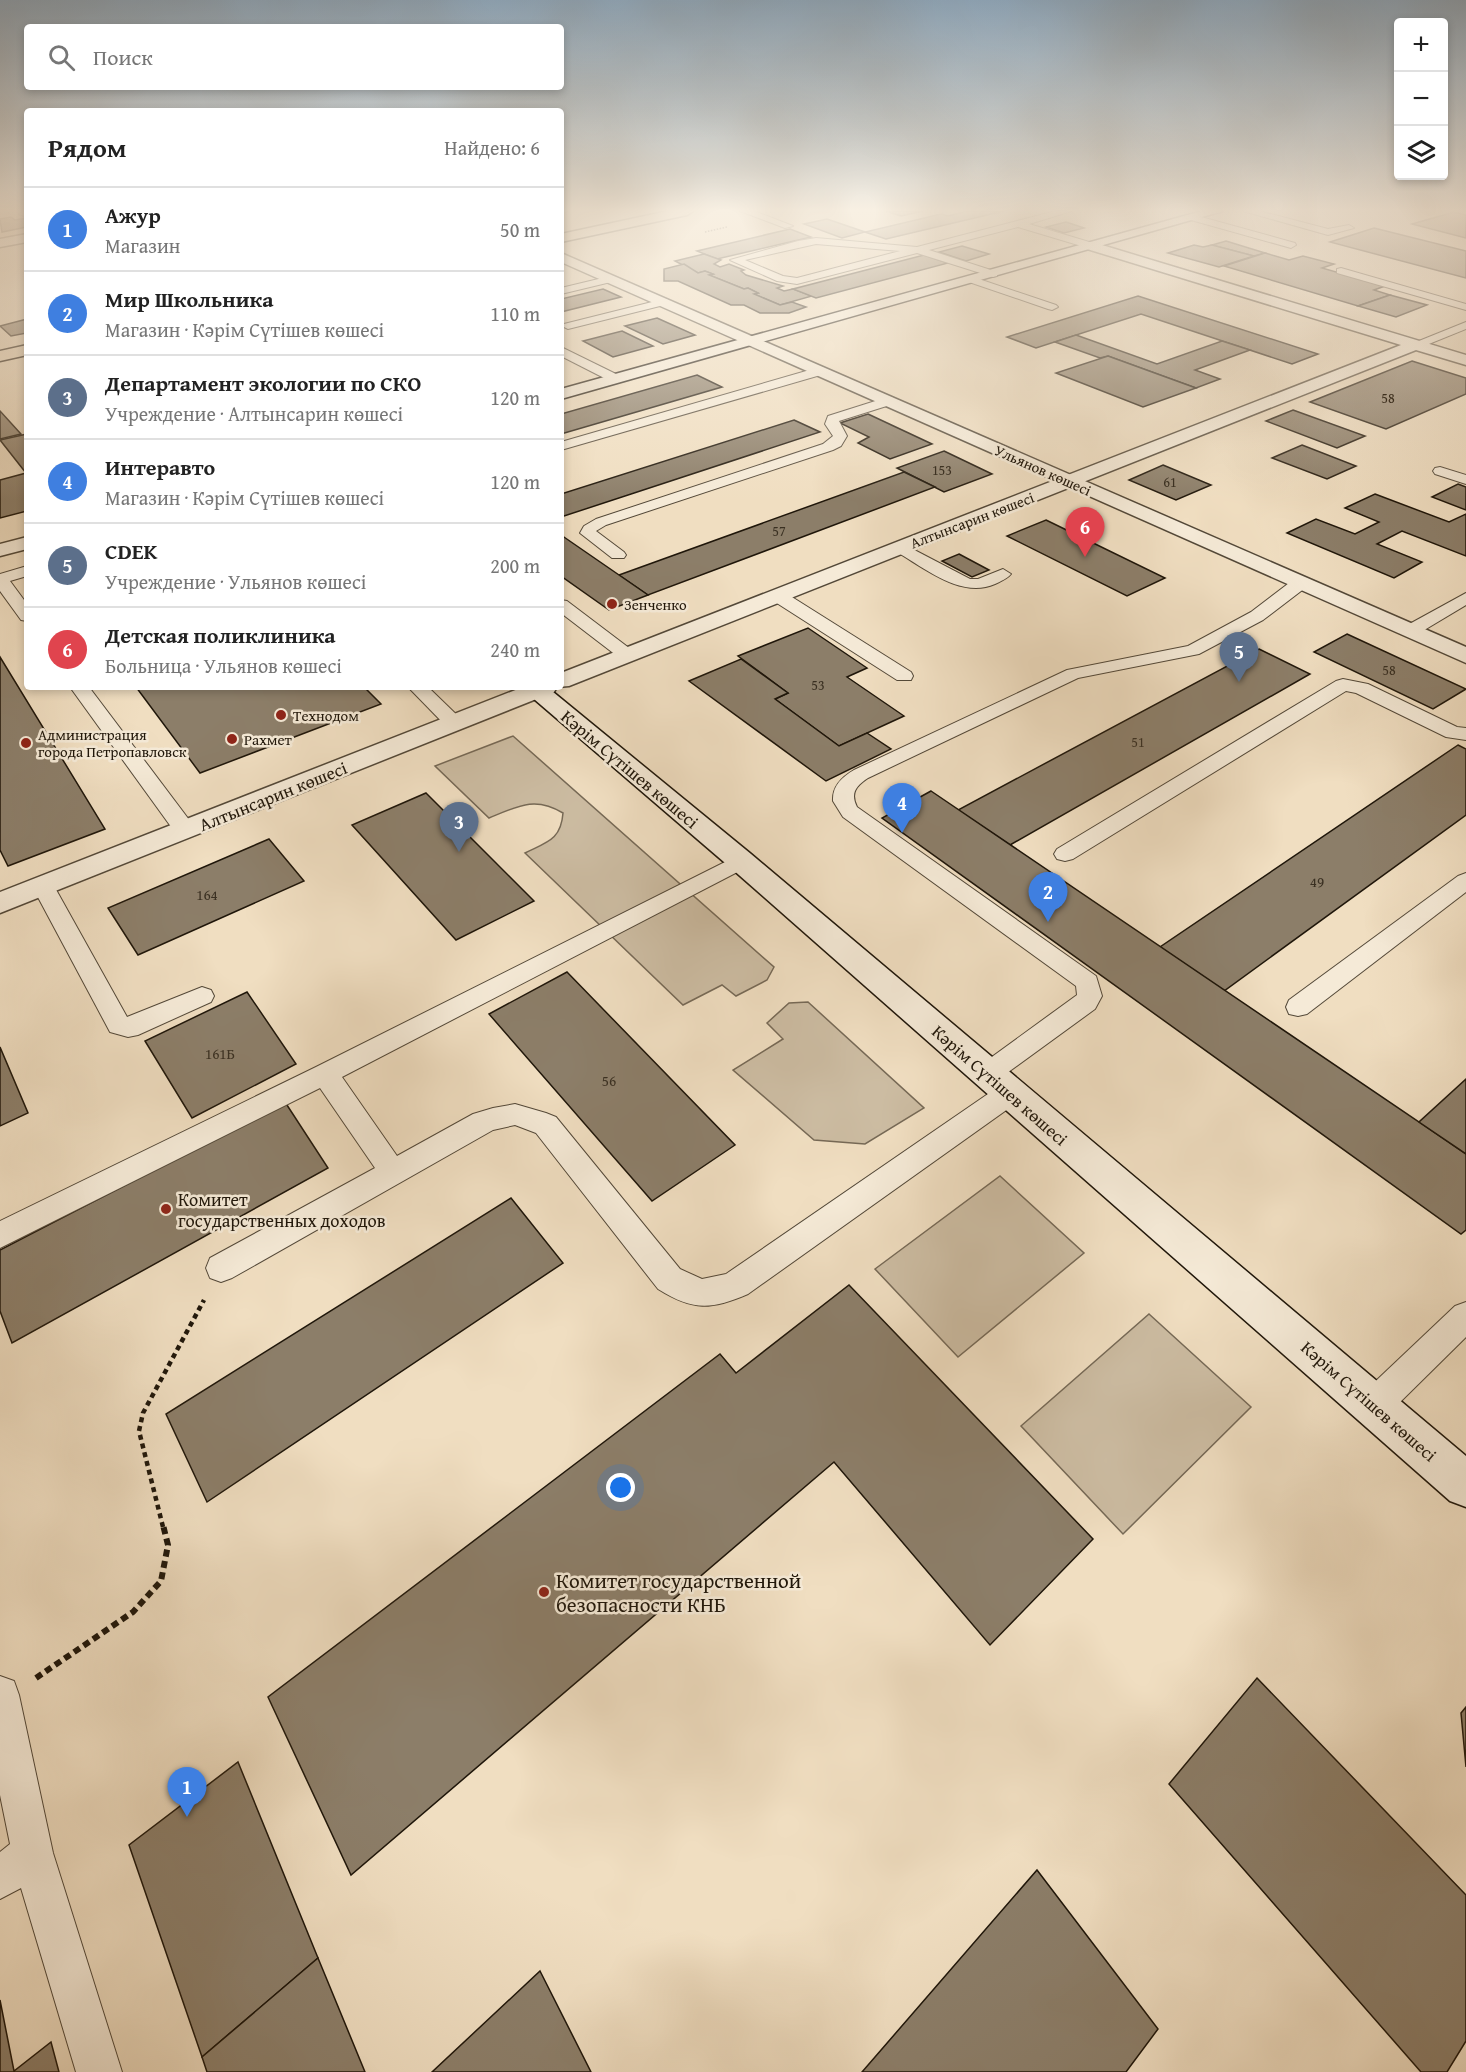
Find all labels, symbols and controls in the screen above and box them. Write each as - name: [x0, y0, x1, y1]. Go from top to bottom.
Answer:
- map controls: [1394, 18, 1448, 180]
- button: +: [1394, 18, 1448, 72]
- search box: [24, 24, 564, 90]
- icon: search: [45, 41, 78, 74]
- text: Поиск: [93, 41, 153, 73]
- button: −: [1394, 72, 1448, 126]
- button: layers: [1394, 126, 1448, 180]
- text: Рядом: [48, 128, 126, 167]
- text: Найдено: 6: [444, 133, 540, 162]
- text: Ажур: [105, 199, 161, 231]
- text: 1: [62, 215, 73, 244]
- text: 50 m: [500, 215, 540, 244]
- text: Магазин: [105, 231, 180, 260]
- text: Мир Школьника: [105, 283, 274, 315]
- text: 2: [62, 299, 73, 328]
- text: 110 m: [490, 299, 540, 328]
- text: Магазин · Кәрім Сүтішев көшесі: [105, 315, 384, 344]
- text: Департамент экологии по СКО: [105, 367, 421, 399]
- text: 3: [62, 383, 73, 412]
- text: 120 m: [490, 383, 540, 412]
- house number: 58: [1381, 388, 1395, 408]
- text: Учреждение · Алтынсарин көшесі: [105, 399, 403, 428]
- street label: Ульянов көшесі: [991, 439, 1095, 501]
- text: Интеравто: [105, 451, 215, 483]
- house number: 153: [932, 460, 952, 480]
- text: 4: [62, 467, 73, 496]
- text: 120 m: [490, 467, 540, 496]
- house number: 61: [1163, 472, 1177, 492]
- text: Магазин · Кәрім Сүтішев көшесі: [105, 483, 384, 512]
- street label: Алтынсарин көшесі: [907, 487, 1037, 553]
- pin: 6: [1066, 508, 1104, 557]
- house number: 57: [772, 521, 786, 541]
- text: CDEK: [105, 535, 157, 567]
- text: 5: [62, 551, 73, 580]
- text: 200 m: [490, 551, 540, 580]
- text: Учреждение · Ульянов көшесі: [105, 567, 366, 596]
- place label: Зенченко: [624, 594, 687, 615]
- marker: Зенченко: [605, 597, 619, 611]
- text: Детская поликлиника: [105, 619, 336, 651]
- pin: 5: [1220, 632, 1258, 682]
- text: 6: [62, 635, 73, 664]
- text: 240 m: [490, 635, 540, 664]
- text: Больница · Ульянов көшесі: [105, 651, 342, 680]
- house number: 58: [1382, 660, 1396, 680]
- house number: 53: [811, 675, 825, 695]
- street label: Кәрім Сүтішев көшесі: [555, 703, 705, 835]
- place label: Технодом: [293, 705, 359, 726]
- marker: Технодом: [274, 708, 288, 722]
- place label: Администрация города Петропавловск: [38, 724, 187, 762]
- place label: Рахмет: [244, 729, 293, 750]
- marker: Рахмет: [225, 732, 239, 746]
- house number: 51: [1131, 732, 1145, 752]
- marker: Администрация города Петропавловск: [19, 736, 33, 750]
- street label: Алтынсарин көшесі: [195, 754, 351, 838]
- pin: 4: [882, 784, 922, 833]
- pin: 3: [440, 802, 478, 852]
- house number: 49: [1310, 871, 1324, 892]
- pin: 2: [1028, 872, 1068, 922]
- house number: 164: [196, 884, 218, 905]
- street label: Кәрім Сүтішев көшесі: [926, 1018, 1074, 1152]
- house number: 161Б: [205, 1043, 235, 1064]
- house number: 56: [602, 1070, 616, 1091]
- place label: Комитет государственных доходов: [178, 1186, 386, 1234]
- marker: Комитет государственных доходов: [159, 1202, 173, 1216]
- street label: Кәрім Сүтішев көшесі: [1295, 1334, 1443, 1468]
- your location: [606, 1473, 635, 1502]
- place label: Комитет государственной безопасности КНБ: [556, 1565, 801, 1620]
- marker: Комитет государственной безопасности КНБ: [537, 1585, 551, 1599]
- pin: 1: [168, 1768, 207, 1817]

